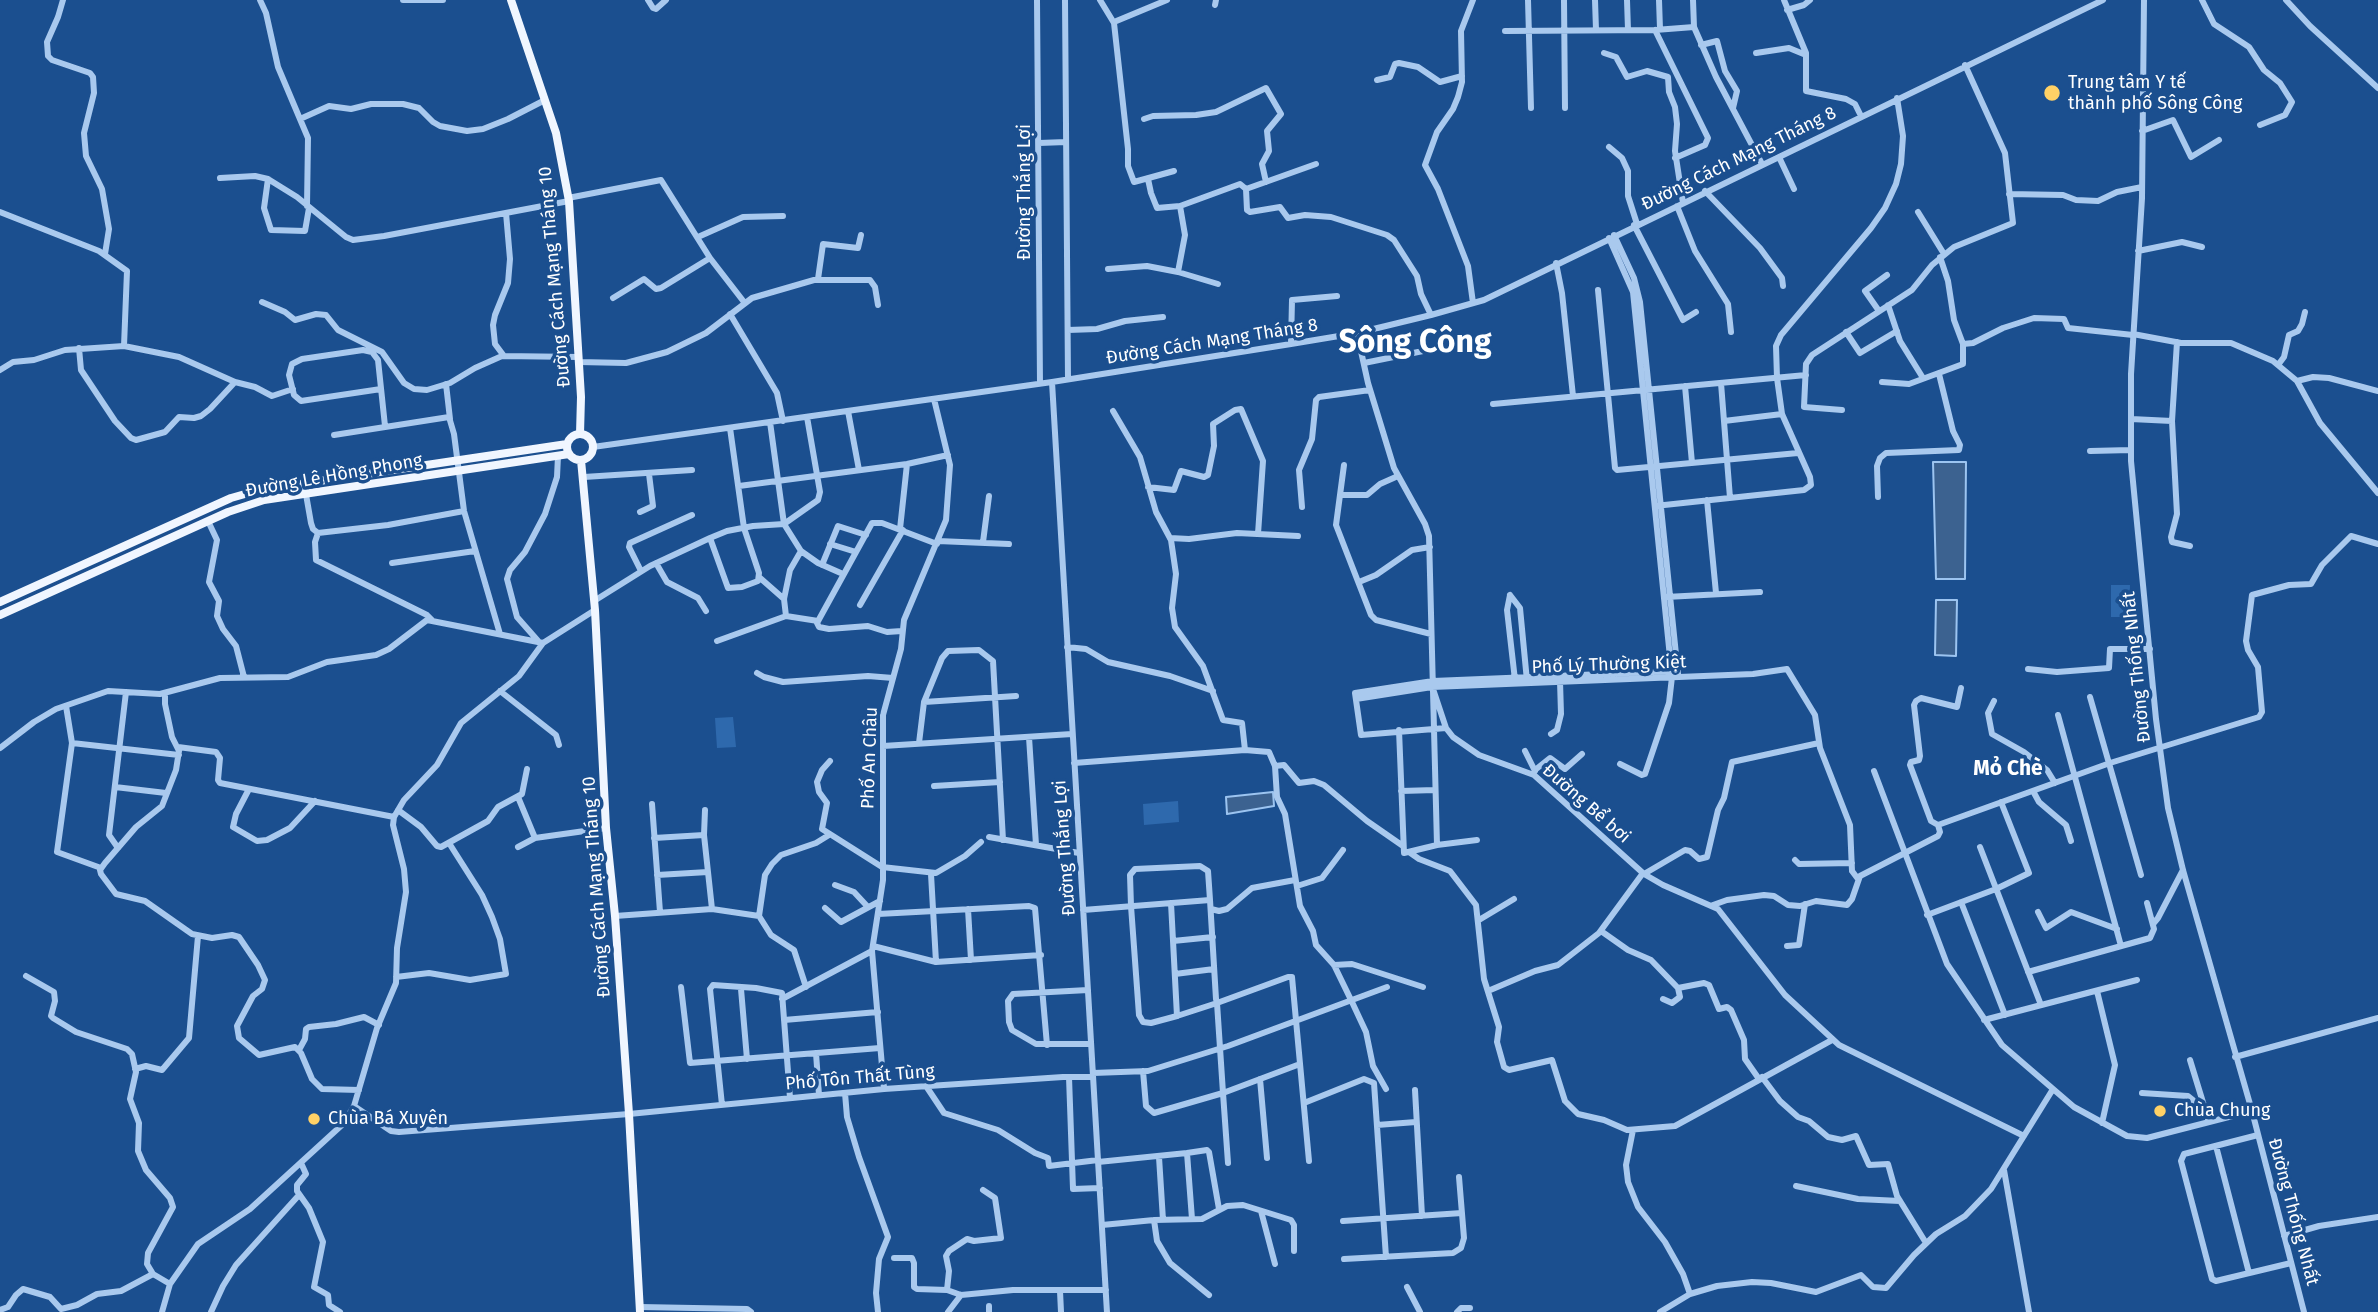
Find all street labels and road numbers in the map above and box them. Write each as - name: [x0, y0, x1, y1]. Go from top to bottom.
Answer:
- street label: Đường Cách Mạng Tháng 8: [1638, 102, 1840, 216]
- street label: Đường Thắng Lợi: [1014, 124, 1036, 260]
- street label: Đường Cách Mạng Tháng 10: [535, 166, 575, 388]
- street label: Đường Cách Mạng Tháng 8: [1105, 315, 1319, 369]
- street label: Đường Lê Hồng Phong: [244, 450, 424, 502]
- street label: Đường Thống Nhất: [2118, 590, 2156, 744]
- street label: Phố Lý Thường Kiệt: [1531, 652, 1687, 678]
- street label: Phố An Châu: [857, 707, 883, 809]
- street label: Đường Bể bơi: [1538, 760, 1634, 848]
- street label: Đường Cách Mạng Tháng 10: [578, 776, 616, 998]
- street label: Đường Thắng Lợi: [1049, 779, 1081, 917]
- street label: Phố Tôn Thất Tùng: [784, 1061, 936, 1095]
- street label: Đường Thống Nhất: [2263, 1136, 2323, 1288]

